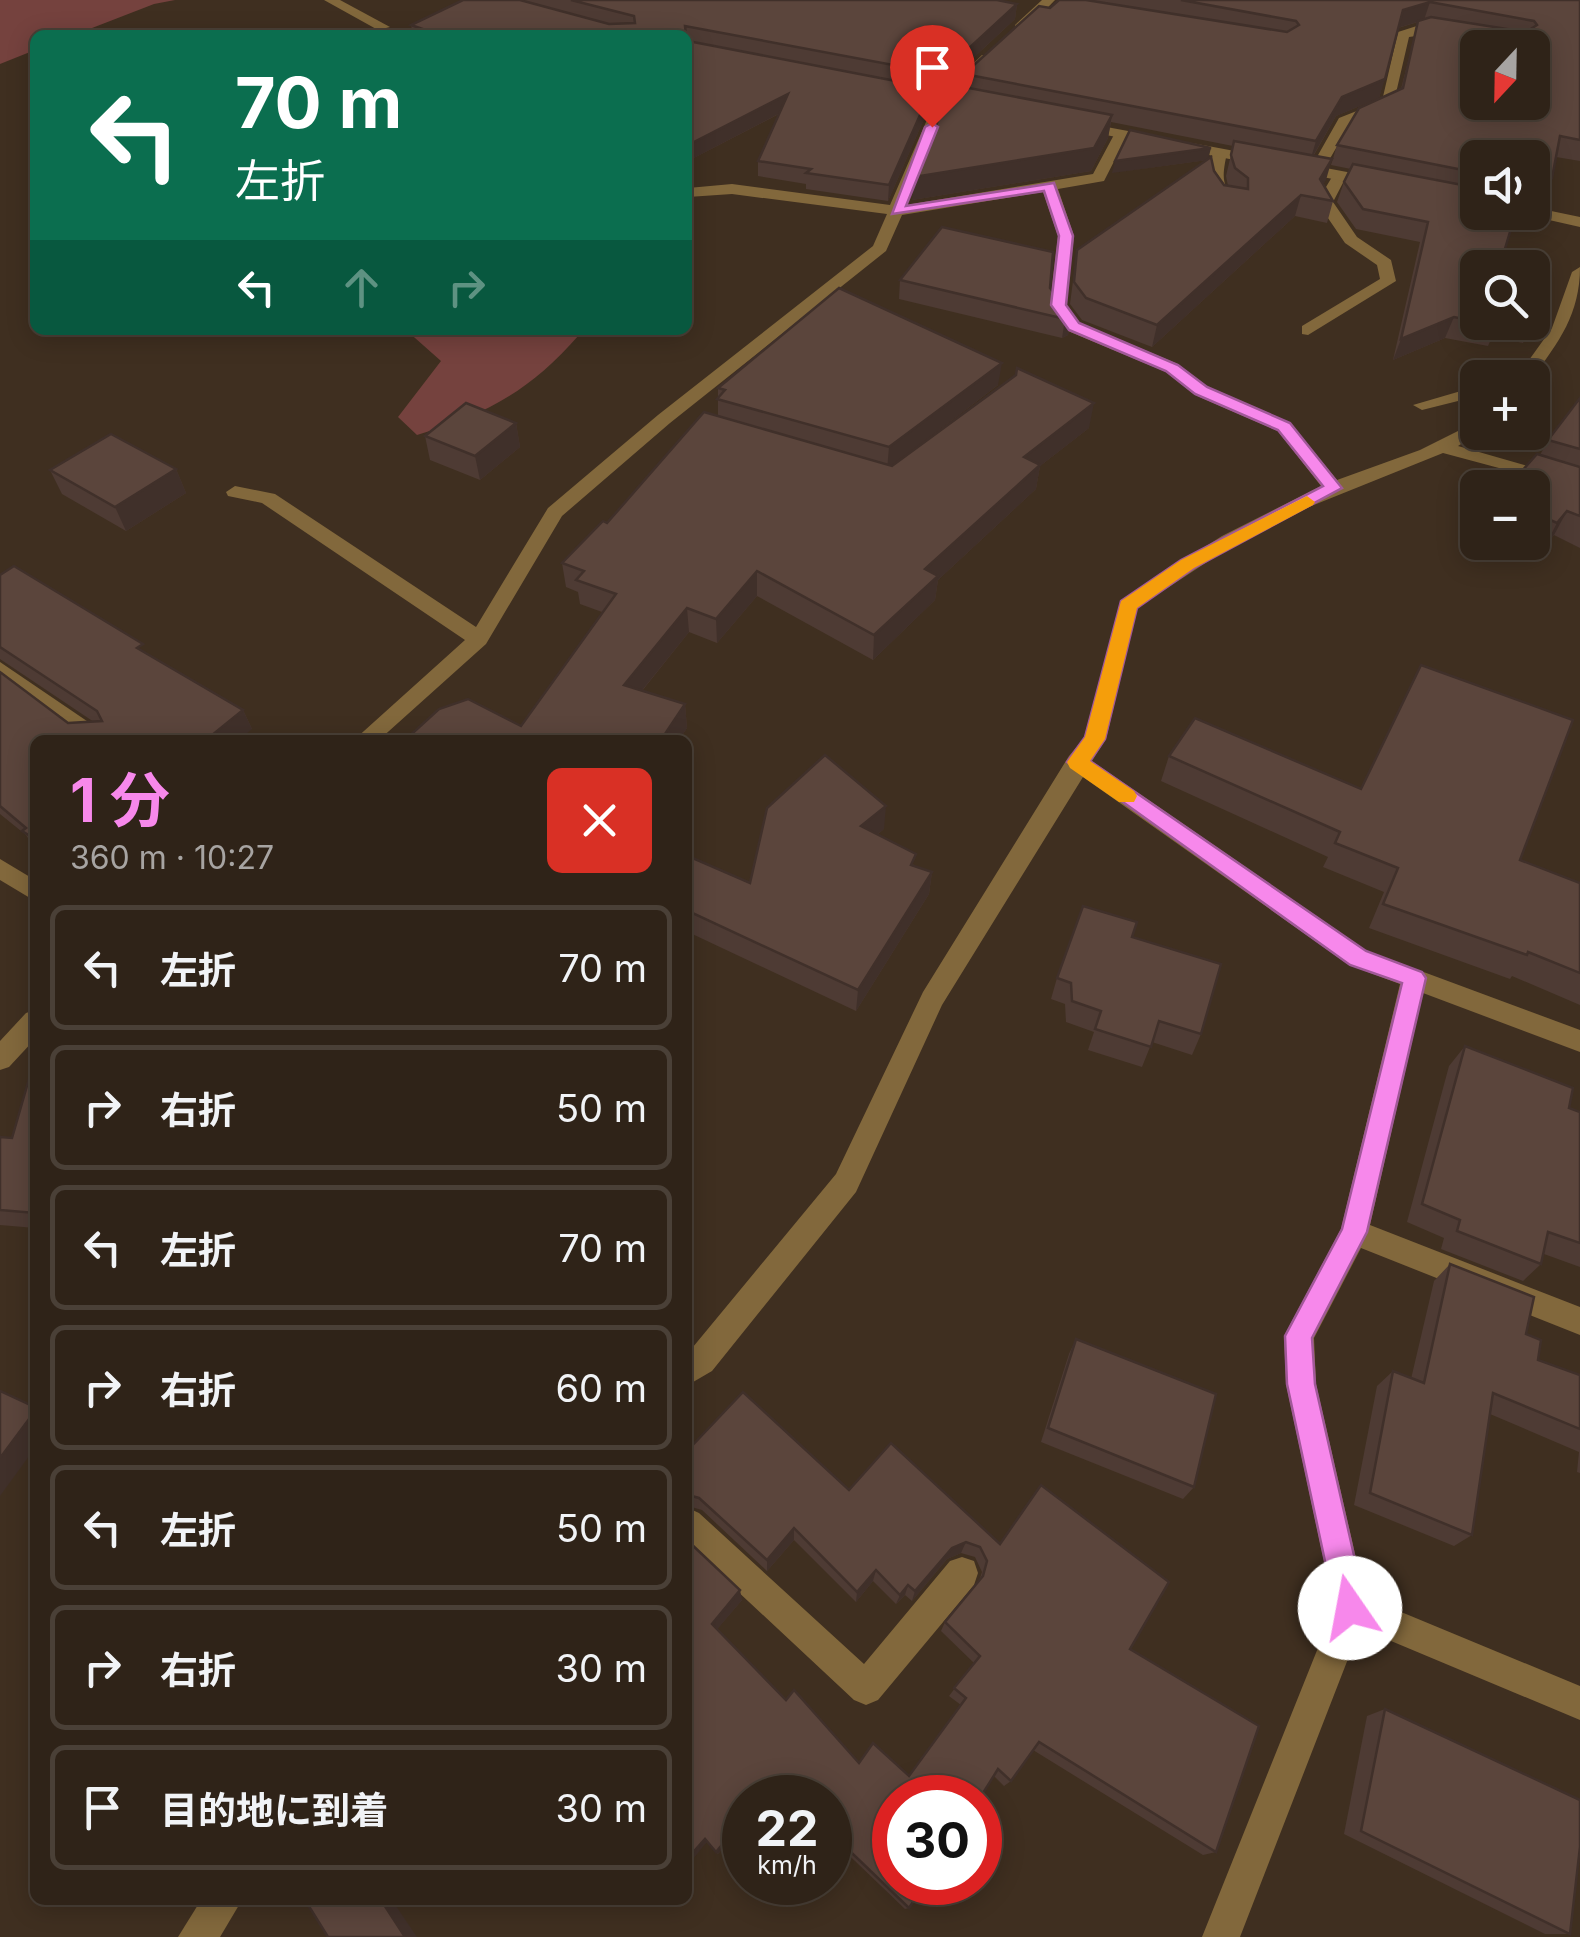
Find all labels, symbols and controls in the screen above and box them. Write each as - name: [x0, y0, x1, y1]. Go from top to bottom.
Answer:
- pin: [890, 25, 975, 128]
- north arrow: [1460, 30, 1550, 120]
- map controls: [1460, 30, 1550, 560]
- icon: arrive: [905, 40, 960, 95]
- text: 70 m: [235, 60, 402, 145]
- icon: left: [70, 70, 200, 200]
- button: sound: [1460, 140, 1550, 230]
- text: 左折: [235, 153, 325, 208]
- button: search: [1460, 250, 1550, 340]
- icon: left: [229, 260, 284, 315]
- icon: ahead: [334, 260, 389, 315]
- icon: right: [439, 260, 494, 315]
- button: +: [1460, 360, 1550, 450]
- button: −: [1460, 470, 1550, 560]
- text: 1 分: [70, 764, 170, 836]
- button: close: [547, 768, 652, 873]
- text: 360 m · 10:27: [70, 838, 274, 877]
- icon: left: [75, 940, 130, 995]
- text: 70 m: [558, 945, 647, 991]
- text: 左折: [160, 947, 236, 993]
- icon: right: [75, 1080, 130, 1135]
- text: 50 m: [556, 1085, 647, 1131]
- text: 右折: [160, 1087, 236, 1133]
- icon: left: [75, 1220, 130, 1275]
- text: 70 m: [558, 1225, 647, 1271]
- text: 左折: [160, 1227, 236, 1273]
- icon: right: [75, 1360, 130, 1415]
- text: 60 m: [555, 1365, 647, 1411]
- text: 右折: [160, 1367, 236, 1413]
- icon: left: [75, 1500, 130, 1555]
- text: 50 m: [556, 1505, 647, 1551]
- text: 左折: [160, 1507, 236, 1553]
- position arrow: [1298, 1556, 1402, 1660]
- icon: right: [75, 1640, 130, 1695]
- text: 30 m: [556, 1645, 647, 1691]
- text: 右折: [160, 1647, 236, 1693]
- speed limit sign: 30: [872, 1775, 1002, 1905]
- icon: arrive: [75, 1780, 130, 1835]
- text: 30 m: [556, 1785, 647, 1831]
- text: 目的地に到着: [160, 1787, 388, 1833]
- text: 22: [756, 1798, 819, 1858]
- text: km/h: [757, 1850, 817, 1880]

